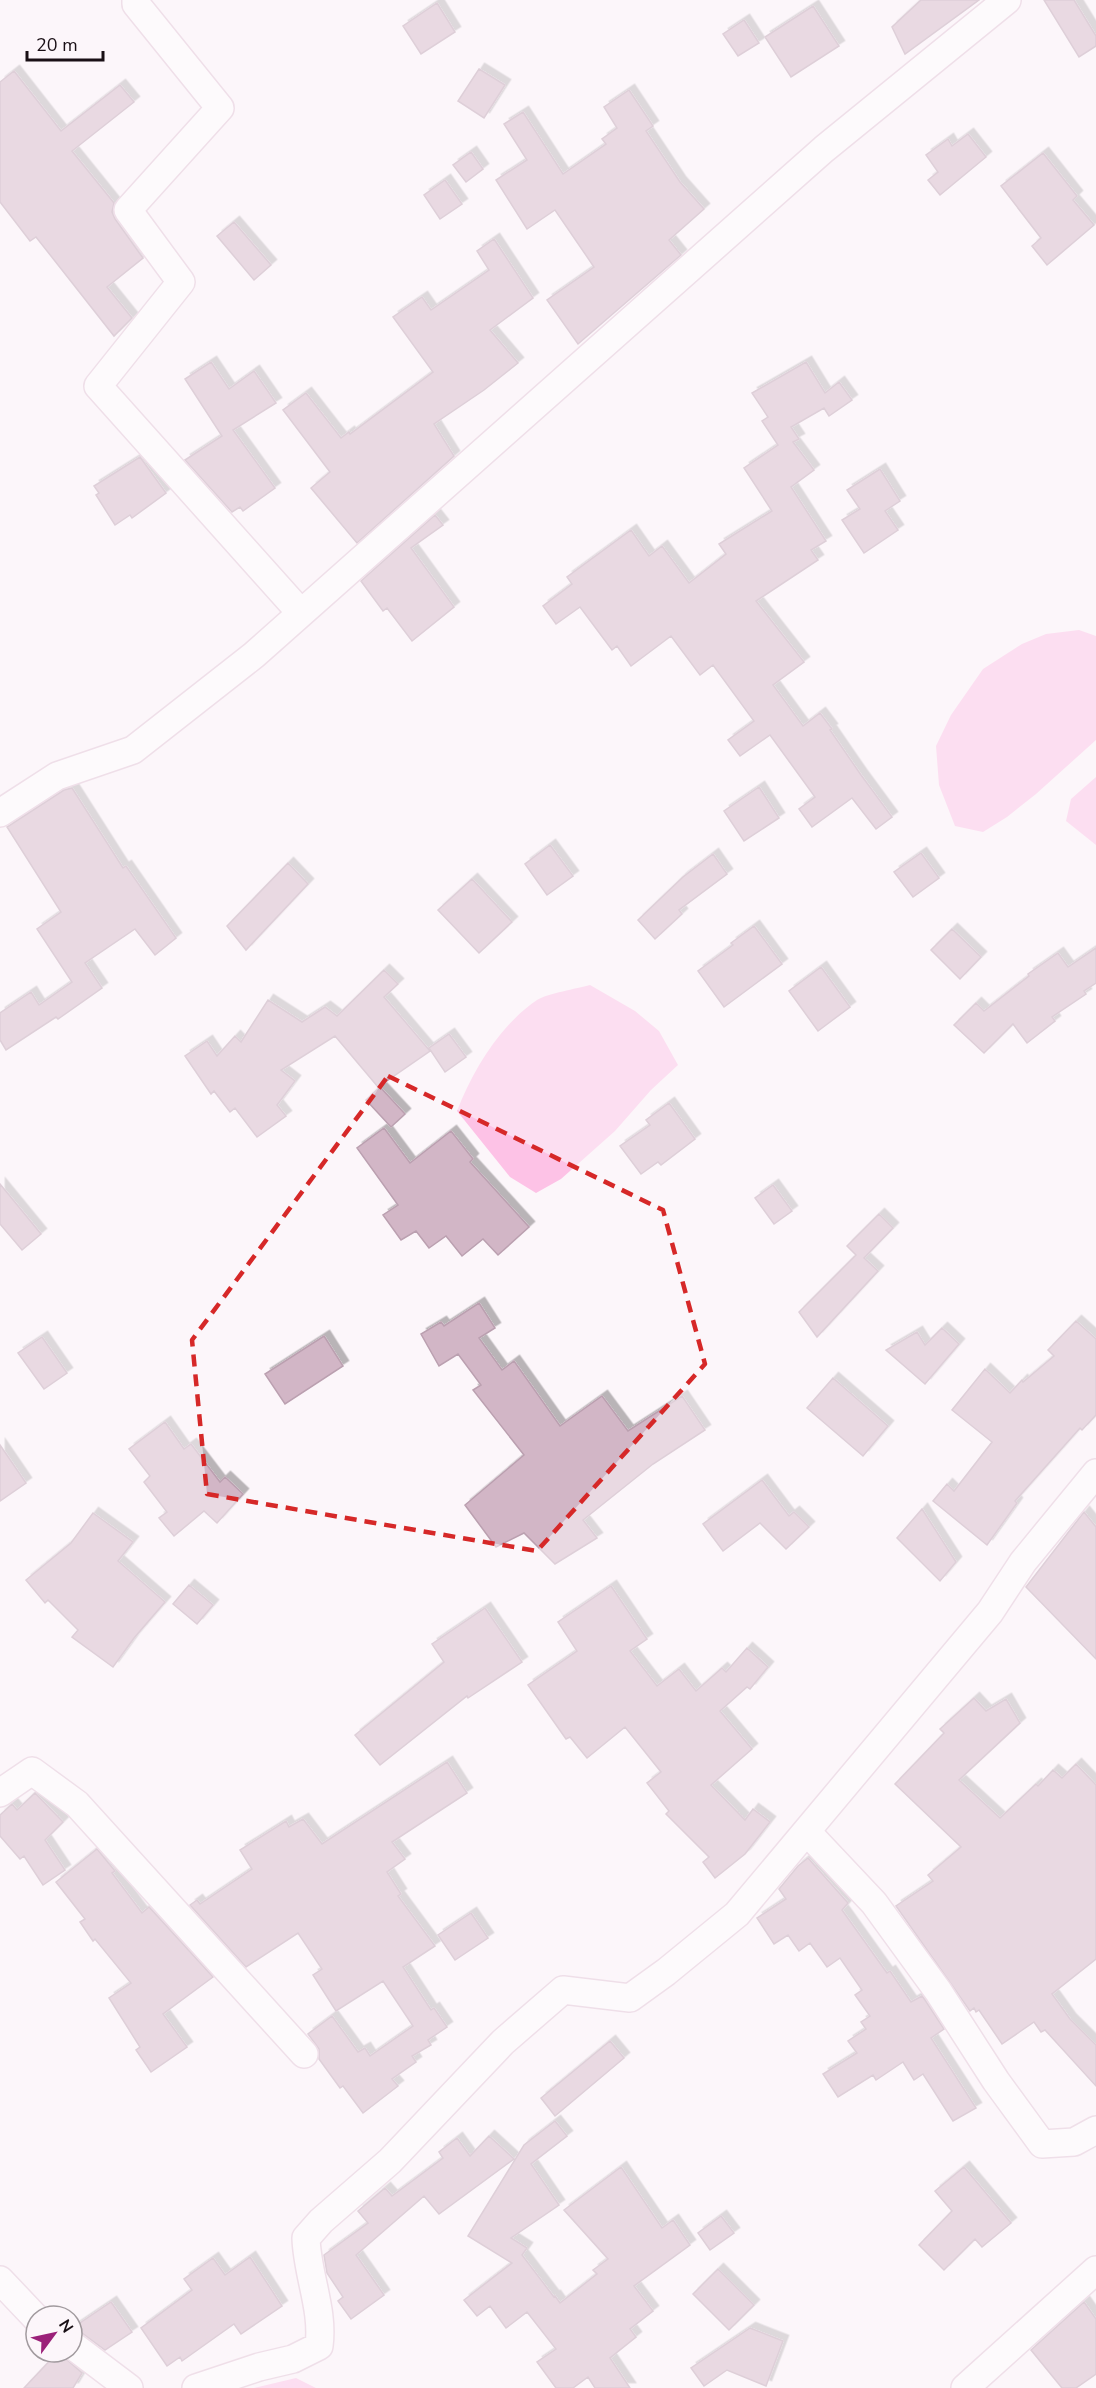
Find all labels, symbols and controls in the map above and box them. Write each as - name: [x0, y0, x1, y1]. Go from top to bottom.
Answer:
- scale bar: [27, 24, 104, 62]
- text: 20 m: [36, 33, 78, 57]
- north arrow: [24, 2304, 84, 2364]
- text: N: [53, 2315, 78, 2337]

